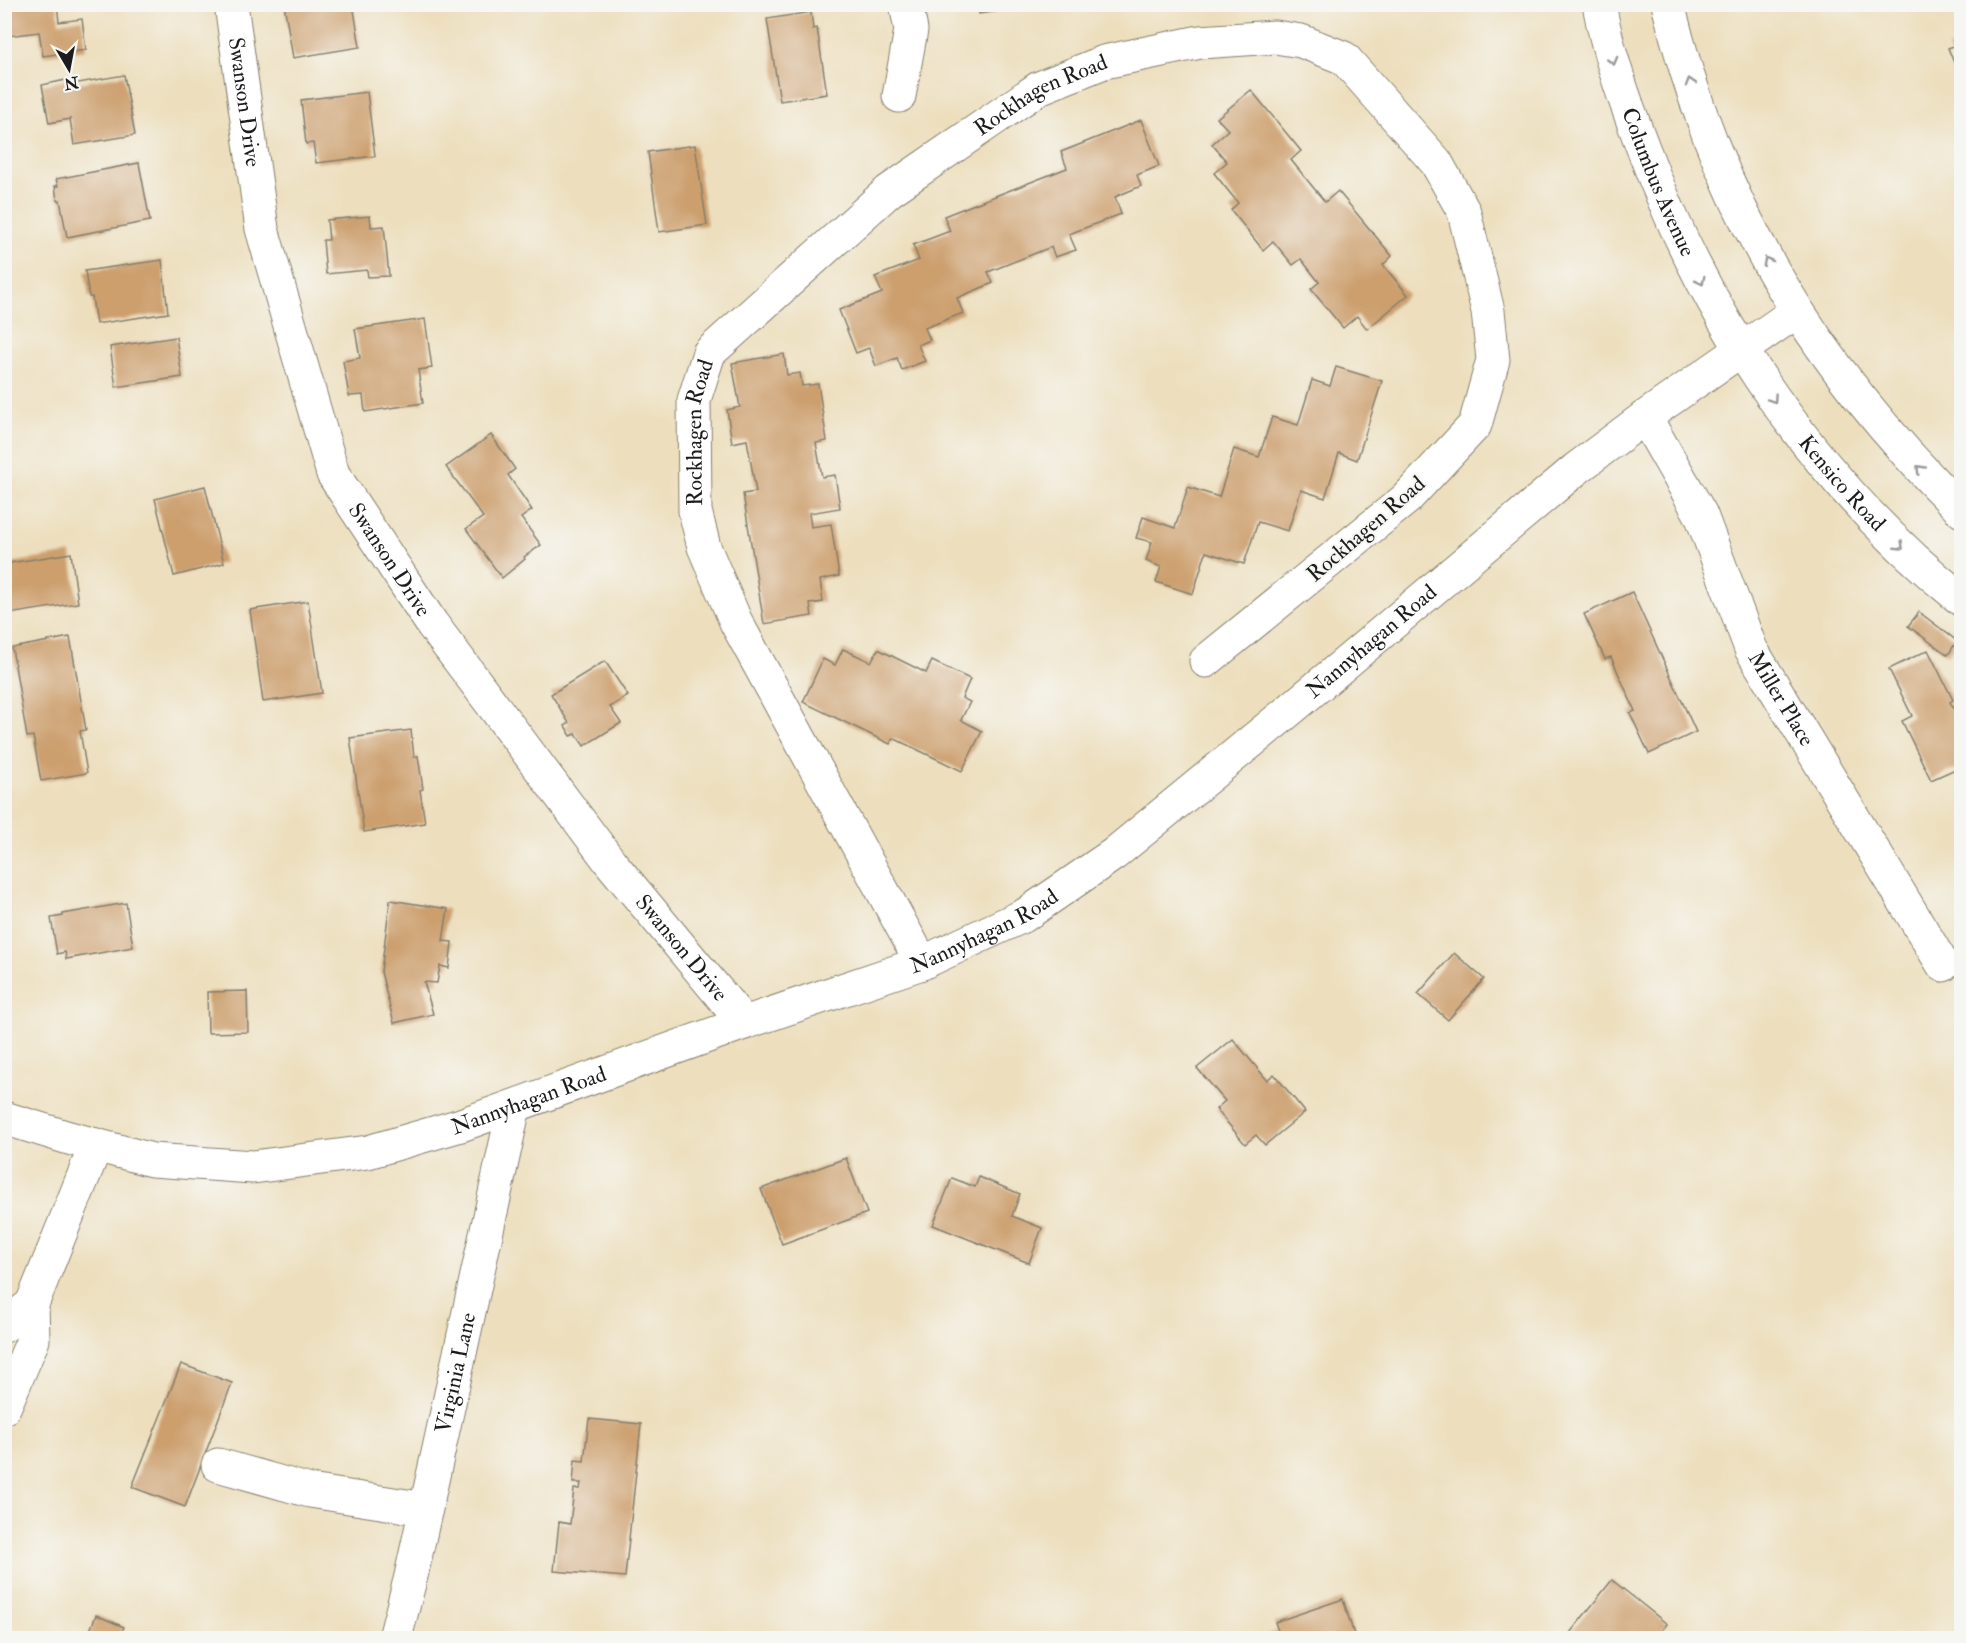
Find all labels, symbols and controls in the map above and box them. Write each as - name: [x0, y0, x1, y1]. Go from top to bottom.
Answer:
- street label: Swanson Drive: [222, 36, 267, 169]
- north arrow: [39, 39, 99, 99]
- street label: Rockhagen Road: [969, 48, 1112, 142]
- one-way arrow: [1605, 56, 1618, 66]
- text: N: [62, 72, 81, 94]
- one-way arrow: [1685, 77, 1697, 88]
- street label: Columbus Avenue: [1615, 104, 1702, 261]
- one-way arrow: [1763, 257, 1774, 267]
- one-way arrow: [1694, 274, 1705, 285]
- street label: Rockhagen Road: [679, 356, 720, 506]
- one-way arrow: [1766, 392, 1777, 403]
- street label: Kensico Road: [1792, 429, 1892, 538]
- one-way arrow: [1917, 466, 1928, 477]
- street label: Rockhagen Road: [1301, 470, 1431, 588]
- street label: Swanson Drive: [342, 498, 437, 622]
- one-way arrow: [1893, 539, 1904, 550]
- street label: Nannyhagan Road: [1300, 578, 1443, 704]
- street label: Miller Place: [1742, 646, 1821, 751]
- street label: Nannyhagan Road: [906, 882, 1064, 980]
- street label: Swanson Drive: [629, 889, 734, 1007]
- street label: Nannyhagan Road: [448, 1060, 610, 1141]
- street label: Virginia Lane: [429, 1310, 482, 1436]

